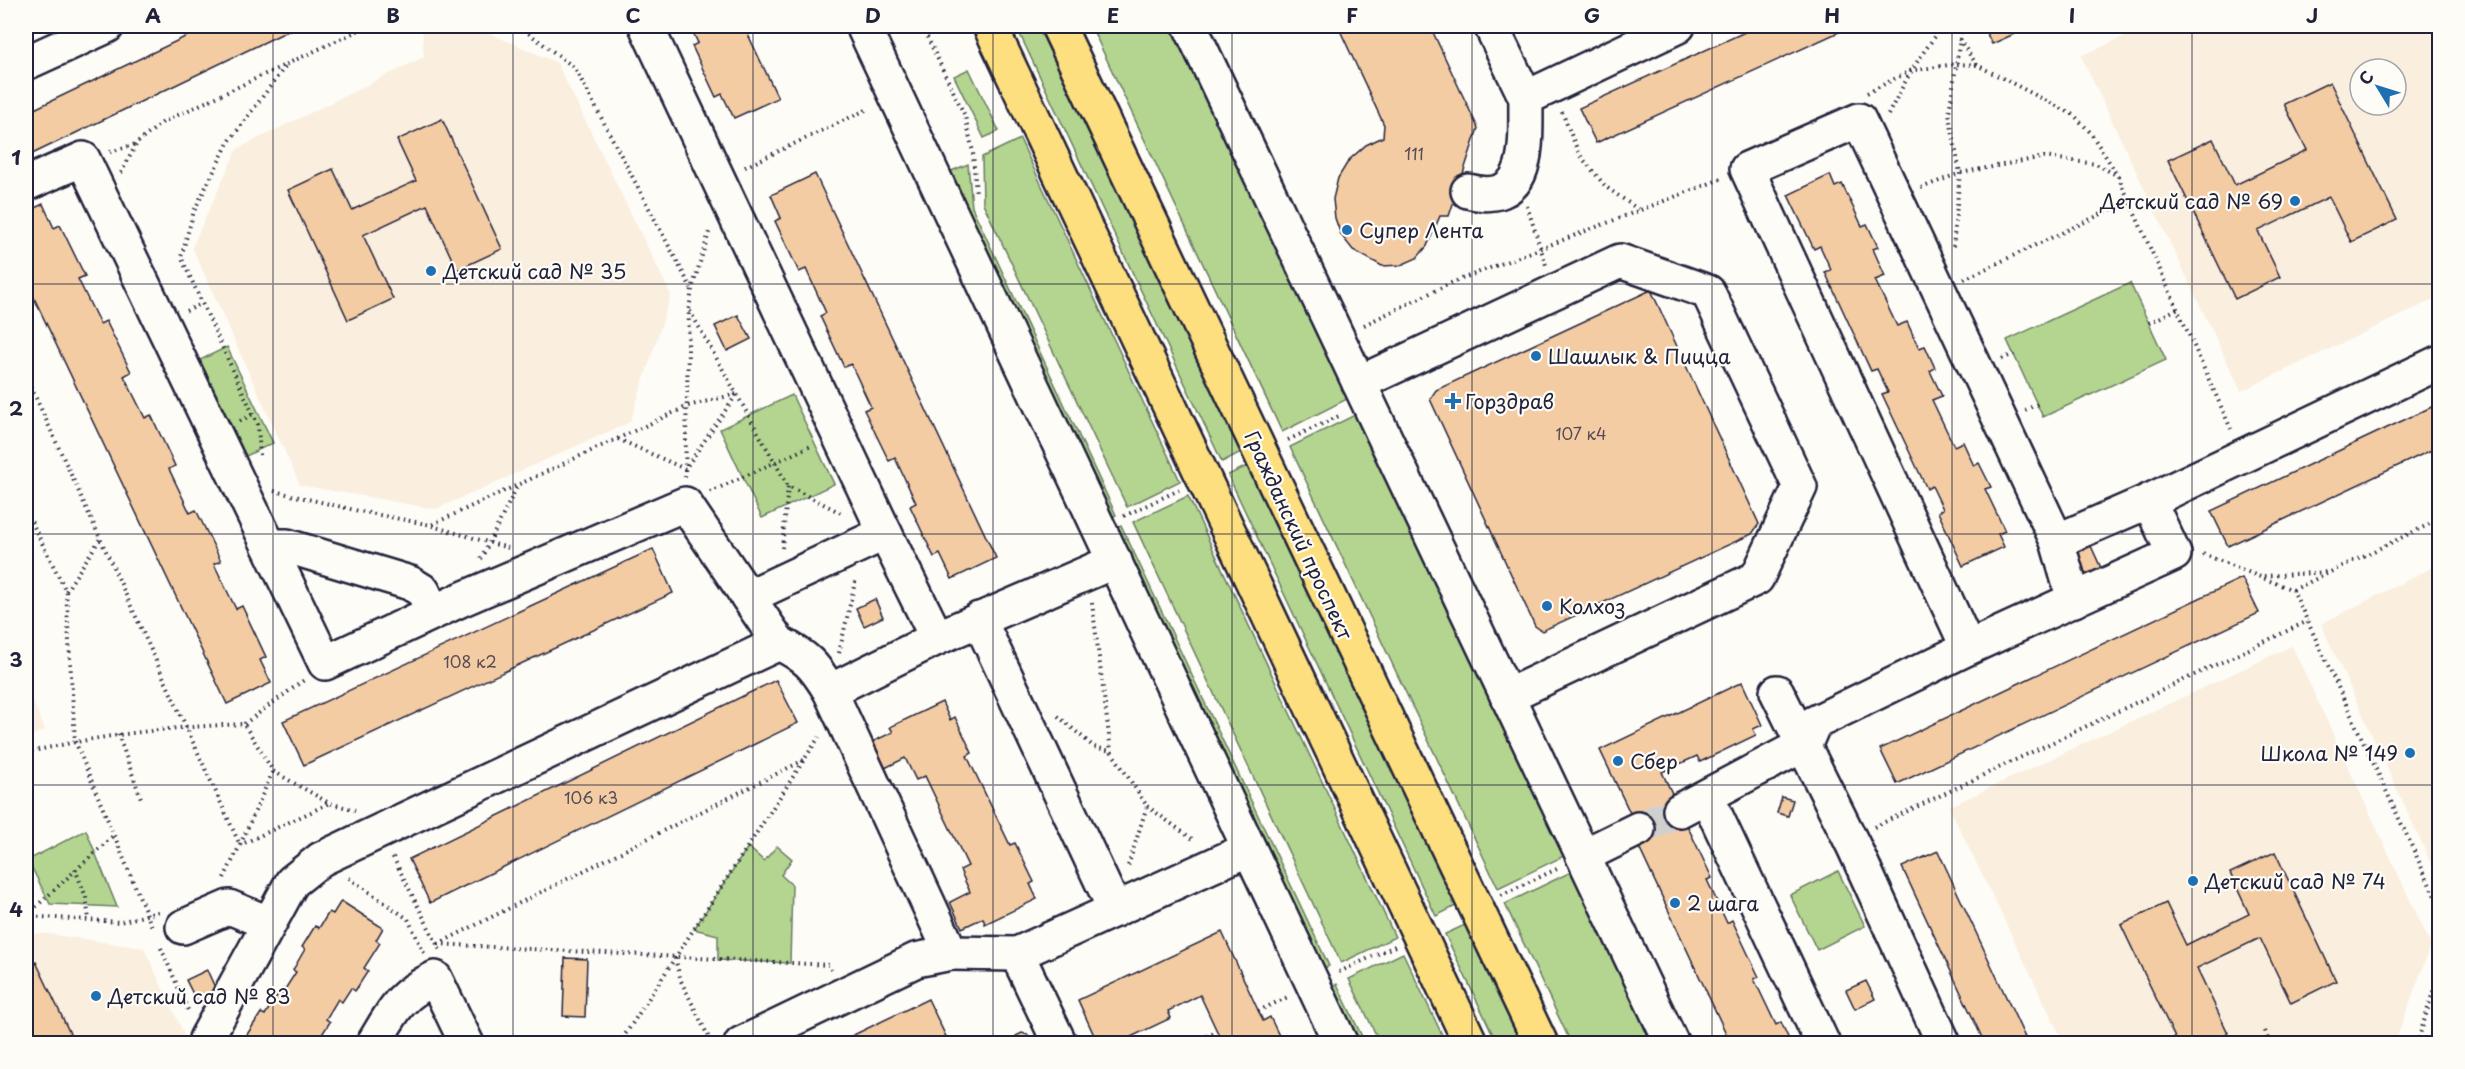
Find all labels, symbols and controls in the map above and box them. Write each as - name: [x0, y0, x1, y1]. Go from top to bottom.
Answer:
- text: A: [145, 0, 161, 30]
- text: B: [386, 0, 400, 30]
- text: C: [625, 0, 641, 30]
- text: D: [865, 0, 881, 30]
- text: E: [1107, 0, 1119, 30]
- text: F: [1346, 0, 1358, 30]
- text: G: [1584, 0, 1600, 30]
- text: H: [1824, 0, 1840, 30]
- text: I: [2069, 0, 2075, 30]
- text: J: [2306, 0, 2318, 30]
- north arrow: [2348, 57, 2408, 117]
- text: С: [2352, 65, 2379, 89]
- house number: 111: [1404, 141, 1424, 165]
- text: 1: [11, 142, 21, 172]
- place label: Детский сад № 69: [2099, 186, 2283, 216]
- marker: Детский сад № 69: [2288, 194, 2302, 208]
- place label: Супер Лента: [1359, 215, 1484, 245]
- marker: Супер Лента: [1340, 223, 1354, 237]
- place label: Детский сад № 35: [442, 256, 626, 286]
- marker: Детский сад № 35: [424, 264, 438, 278]
- place label: Шашлык & Пицца: [1548, 341, 1731, 371]
- marker: Шашлык & Пицца: [1529, 349, 1543, 363]
- place label: Горздрав: [1465, 386, 1554, 416]
- text: 2: [9, 393, 23, 423]
- marker: Горздрав: [1446, 394, 1460, 408]
- house number: 107 к4: [1555, 421, 1607, 445]
- street label: Гражданский проспект: [1237, 425, 1361, 645]
- place label: Колхоз: [1559, 591, 1625, 621]
- marker: Колхоз: [1540, 599, 1554, 613]
- text: 3: [9, 644, 23, 674]
- house number: 108 к2: [443, 649, 497, 673]
- place label: Школа № 149: [2261, 738, 2398, 768]
- place label: Сбер: [1630, 746, 1678, 776]
- marker: Школа № 149: [2403, 746, 2417, 760]
- marker: Сбер: [1611, 754, 1625, 768]
- house number: 106 к3: [564, 785, 618, 809]
- place label: Детский сад № 74: [2204, 866, 2386, 896]
- marker: Детский сад № 74: [2186, 874, 2200, 888]
- place label: 2 шага: [1687, 888, 1759, 918]
- text: 4: [9, 894, 23, 924]
- marker: 2 шага: [1668, 896, 1682, 910]
- place label: Детский сад № 83: [107, 981, 290, 1011]
- marker: Детский сад № 83: [89, 989, 103, 1003]

